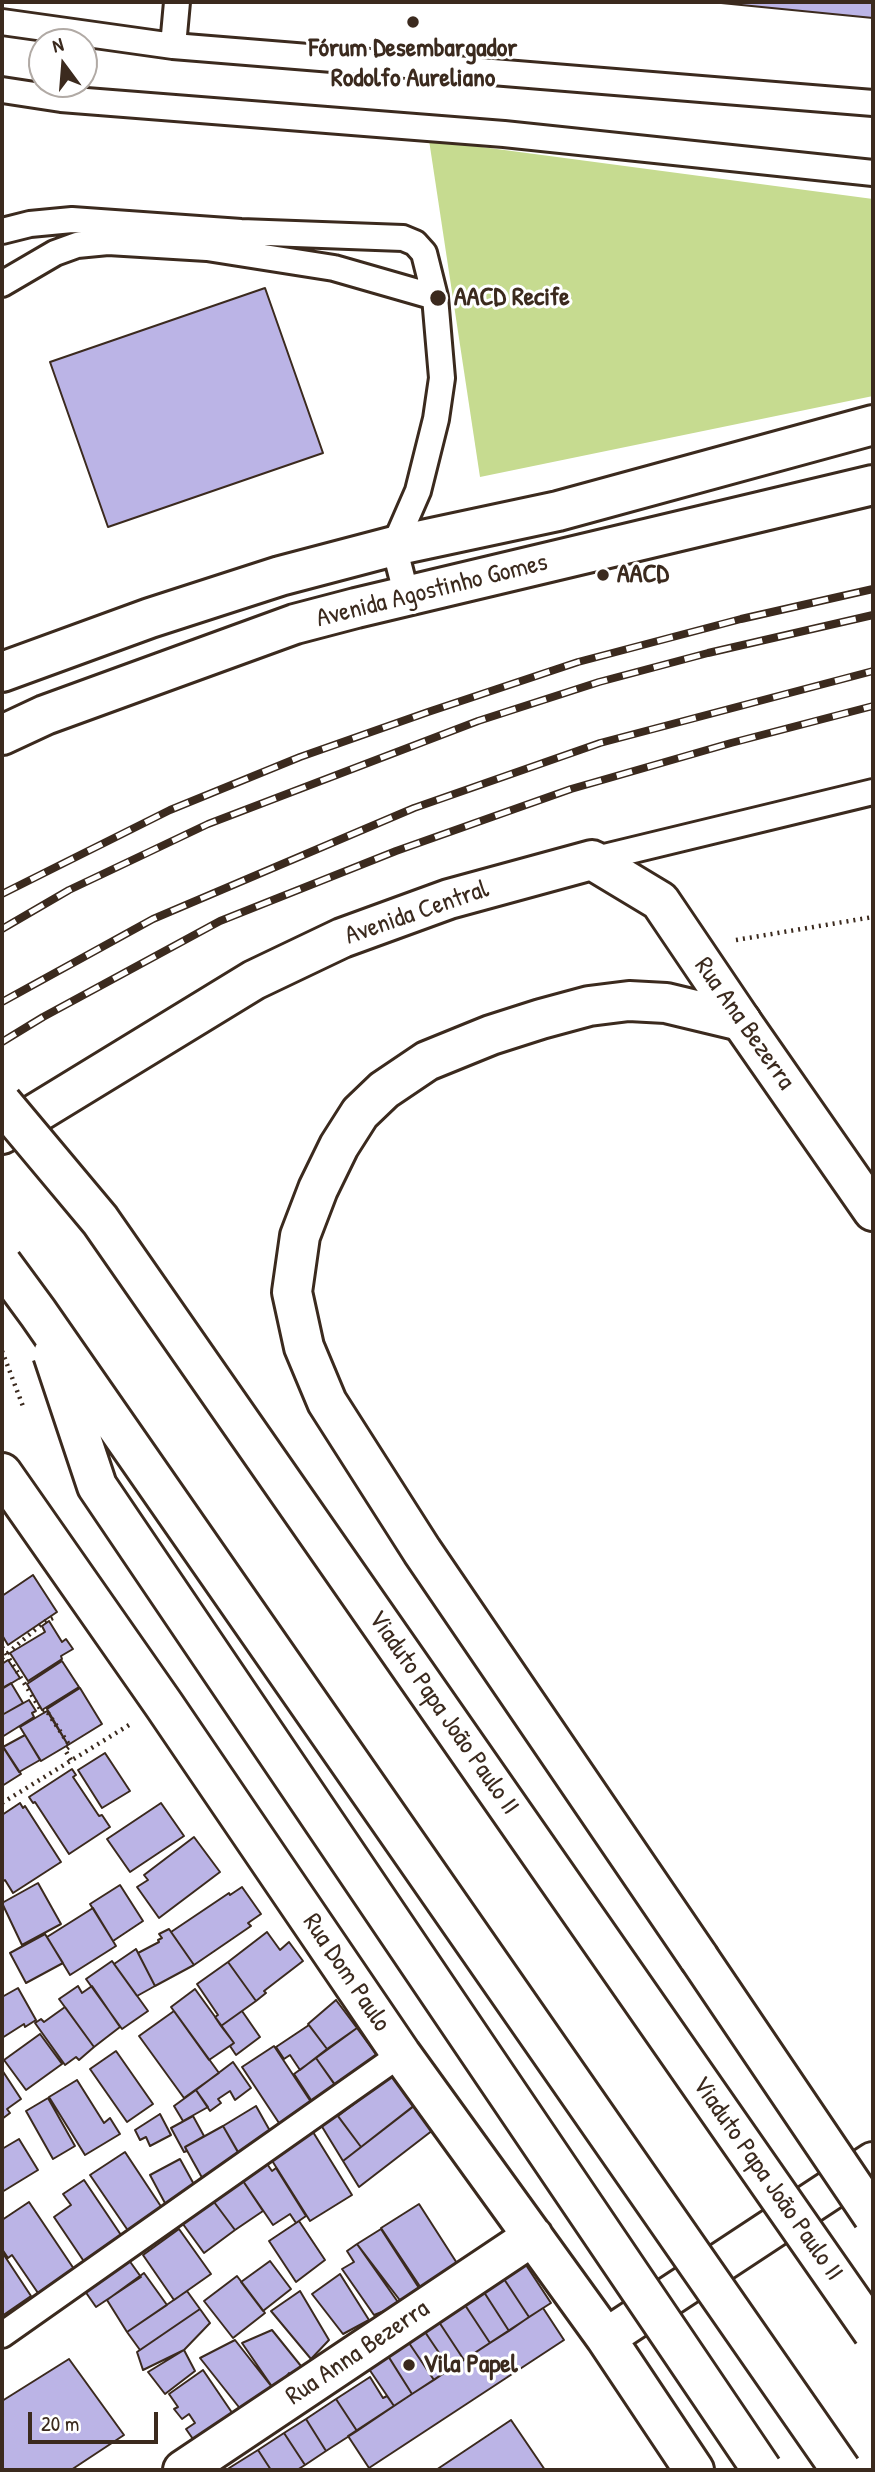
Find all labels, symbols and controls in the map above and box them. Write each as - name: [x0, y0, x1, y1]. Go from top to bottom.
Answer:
- marker: Fórum Desembargador Rodolfo Aureliano: [405, 14, 421, 30]
- north arrow: [28, 28, 98, 98]
- text: N: [49, 31, 66, 59]
- place label: Fórum Desembargador Rodolfo Aureliano: [309, 33, 517, 94]
- place label: AACD Recife: [454, 282, 570, 314]
- marker: AACD Recife: [428, 288, 448, 308]
- street label: Avenida Agostinho Gomes: [313, 547, 551, 635]
- place label: AACD: [617, 559, 669, 591]
- marker: AACD: [595, 567, 611, 583]
- street label: Avenida Central: [341, 874, 493, 952]
- street label: Rua Ana Bezerra: [687, 952, 801, 1096]
- street label: Viaduto Papa João Paulo II: [361, 1605, 525, 1821]
- street label: Rua Dom Paulo: [295, 1908, 397, 2038]
- street label: Viaduto Papa João Paulo II: [685, 2071, 849, 2287]
- street label: Rua Anna Bezerra: [280, 2294, 436, 2412]
- place label: Vila Papel: [423, 2349, 518, 2381]
- marker: Vila Papel: [401, 2357, 417, 2373]
- scale bar: [32, 2398, 161, 2442]
- text: 20 m: [41, 2409, 79, 2438]

